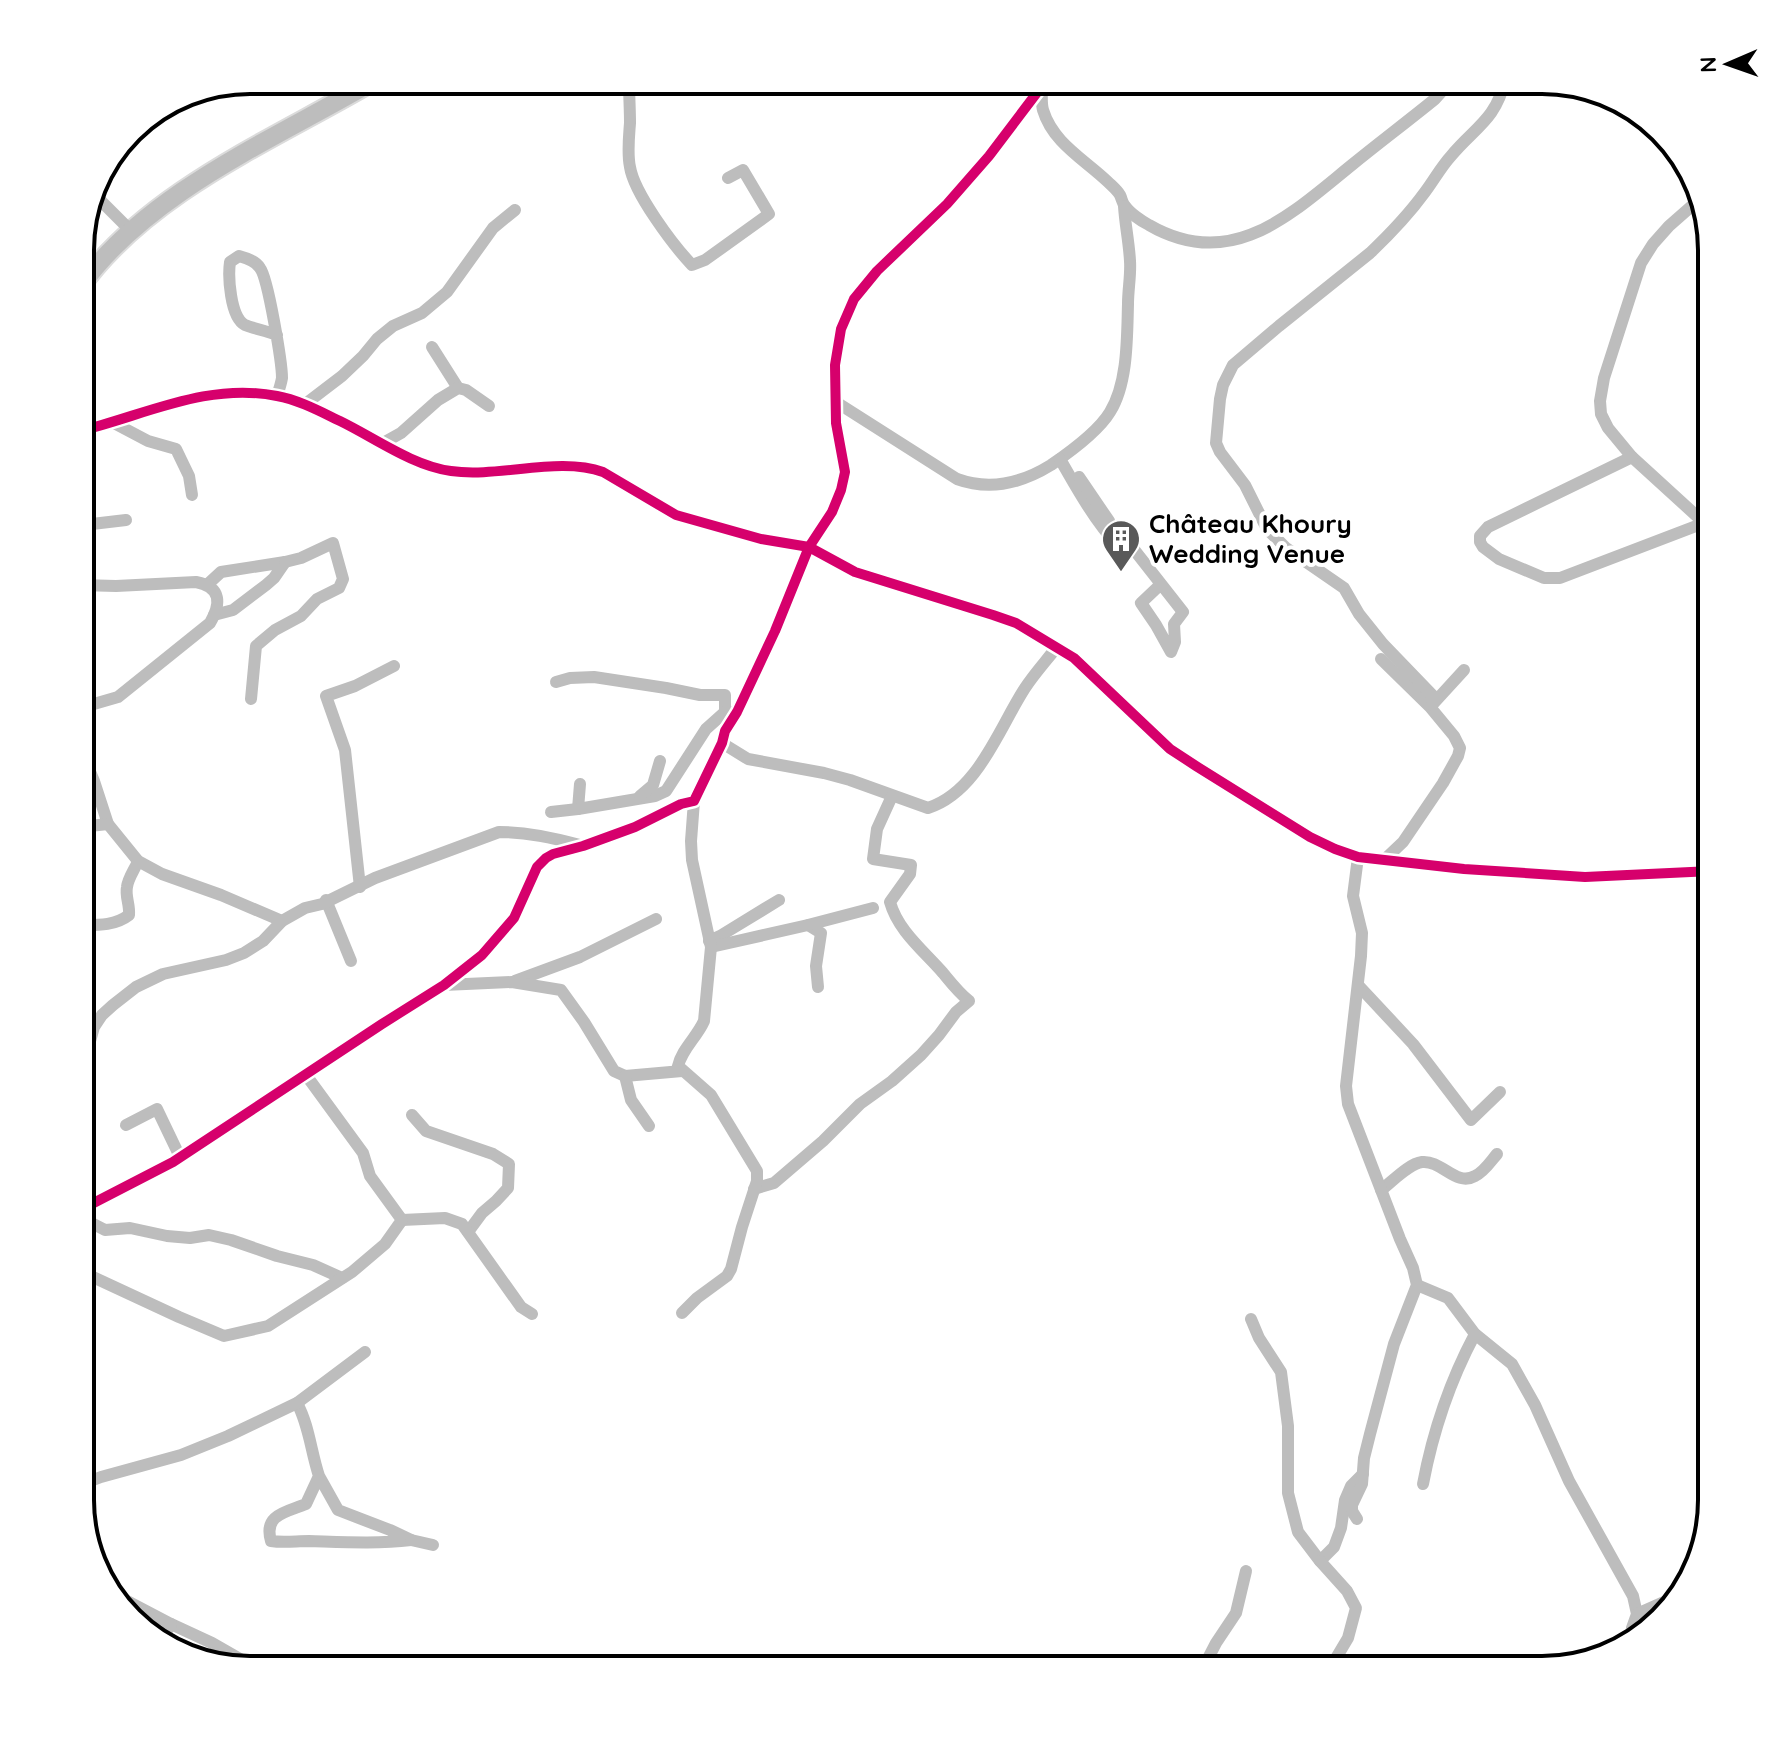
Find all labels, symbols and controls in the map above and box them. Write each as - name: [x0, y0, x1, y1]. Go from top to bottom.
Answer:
- north arrow: [1688, 24, 1768, 104]
- text: N: [1694, 56, 1722, 73]
- place label: Château Khoury Wedding Venue: [1149, 507, 1352, 570]
- building icon: Château Khoury Wedding Venue: [1100, 518, 1142, 573]

